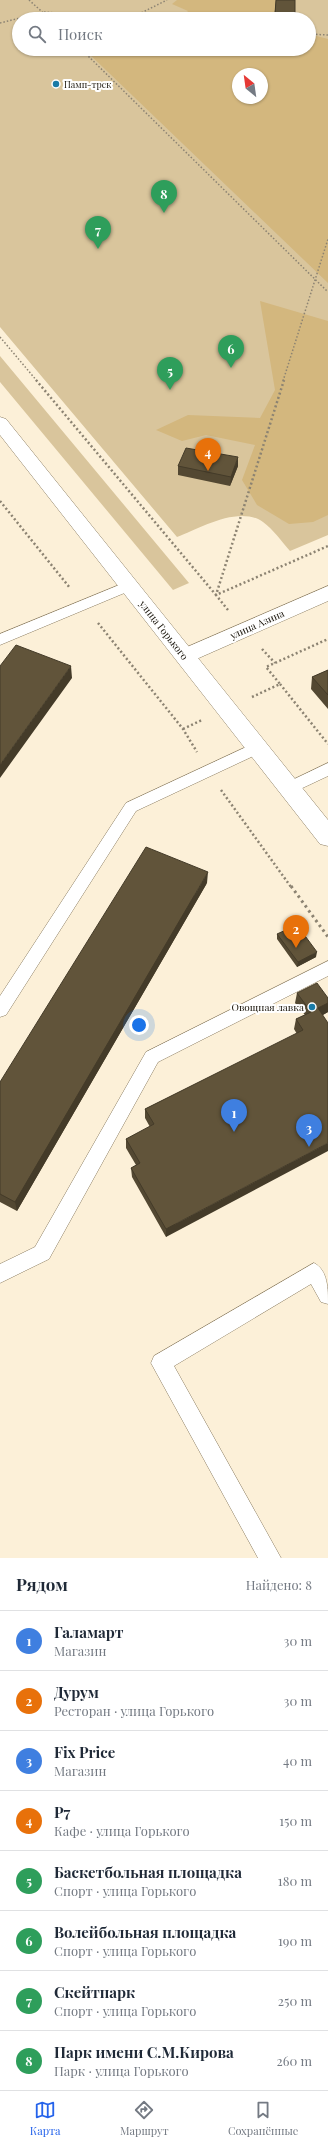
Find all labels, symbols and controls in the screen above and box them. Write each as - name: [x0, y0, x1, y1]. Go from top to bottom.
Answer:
- search box: [12, 12, 316, 56]
- icon: search: [26, 23, 48, 45]
- text: Поиск: [58, 24, 103, 44]
- north arrow: [232, 68, 268, 104]
- place label: Памп-трек: [64, 78, 111, 90]
- marker: Памп-трек: [51, 79, 61, 89]
- pin: 8: [151, 180, 177, 213]
- pin: 7: [85, 216, 111, 249]
- pin: 6: [218, 335, 244, 368]
- pin: 5: [157, 357, 183, 390]
- pin: 4: [195, 438, 221, 471]
- street label: улица Горького: [136, 597, 192, 663]
- street label: улица Азина: [227, 606, 286, 643]
- pin: 2: [283, 915, 309, 948]
- place label: Овощная лавка: [231, 1000, 304, 1014]
- marker: Овощная лавка: [307, 1002, 317, 1012]
- your location: [129, 1015, 149, 1035]
- pin: 1: [221, 1099, 247, 1132]
- pin: 3: [296, 1114, 322, 1147]
- text: Рядом: [16, 1573, 68, 1595]
- text: Найдено: 8: [246, 1576, 312, 1593]
- text: Галамарт: [54, 1622, 124, 1642]
- text: 1: [27, 1632, 31, 1649]
- text: 30 m: [284, 1632, 312, 1649]
- text: Магазин: [54, 1642, 106, 1659]
- text: Дурум: [54, 1682, 99, 1702]
- text: 2: [26, 1692, 32, 1709]
- text: 30 m: [284, 1692, 312, 1709]
- text: Ресторан · улица Горького: [54, 1702, 214, 1719]
- text: Fix Price: [54, 1742, 115, 1762]
- text: 3: [26, 1752, 32, 1769]
- text: 40 m: [283, 1752, 312, 1769]
- text: Магазин: [54, 1762, 106, 1779]
- text: Р7: [54, 1802, 70, 1822]
- text: 4: [26, 1812, 32, 1829]
- text: 150 m: [279, 1812, 312, 1829]
- text: Кафе · улица Горького: [54, 1822, 190, 1839]
- text: Баскетбольная площадка: [54, 1862, 242, 1882]
- text: 5: [26, 1872, 32, 1889]
- text: 180 m: [278, 1872, 312, 1889]
- text: Спорт · улица Горького: [54, 1882, 196, 1899]
- text: Волейбольная площадка: [54, 1922, 236, 1942]
- text: 6: [25, 1932, 33, 1949]
- text: 190 m: [278, 1932, 312, 1949]
- text: Спорт · улица Горького: [54, 1942, 196, 1959]
- text: Скейтпарк: [54, 1982, 135, 2002]
- text: 7: [26, 1992, 32, 2009]
- text: 250 m: [278, 1992, 312, 2009]
- text: Спорт · улица Горького: [54, 2002, 196, 2019]
- text: Парк имени С.М.Кирова: [54, 2042, 234, 2062]
- text: 8: [25, 2052, 33, 2069]
- text: 260 m: [276, 2052, 312, 2069]
- text: Парк · улица Горького: [54, 2062, 189, 2079]
- tab: Карта: [30, 2099, 61, 2138]
- tab: Маршрут: [120, 2099, 169, 2138]
- tab: Сохранённые: [228, 2099, 298, 2138]

